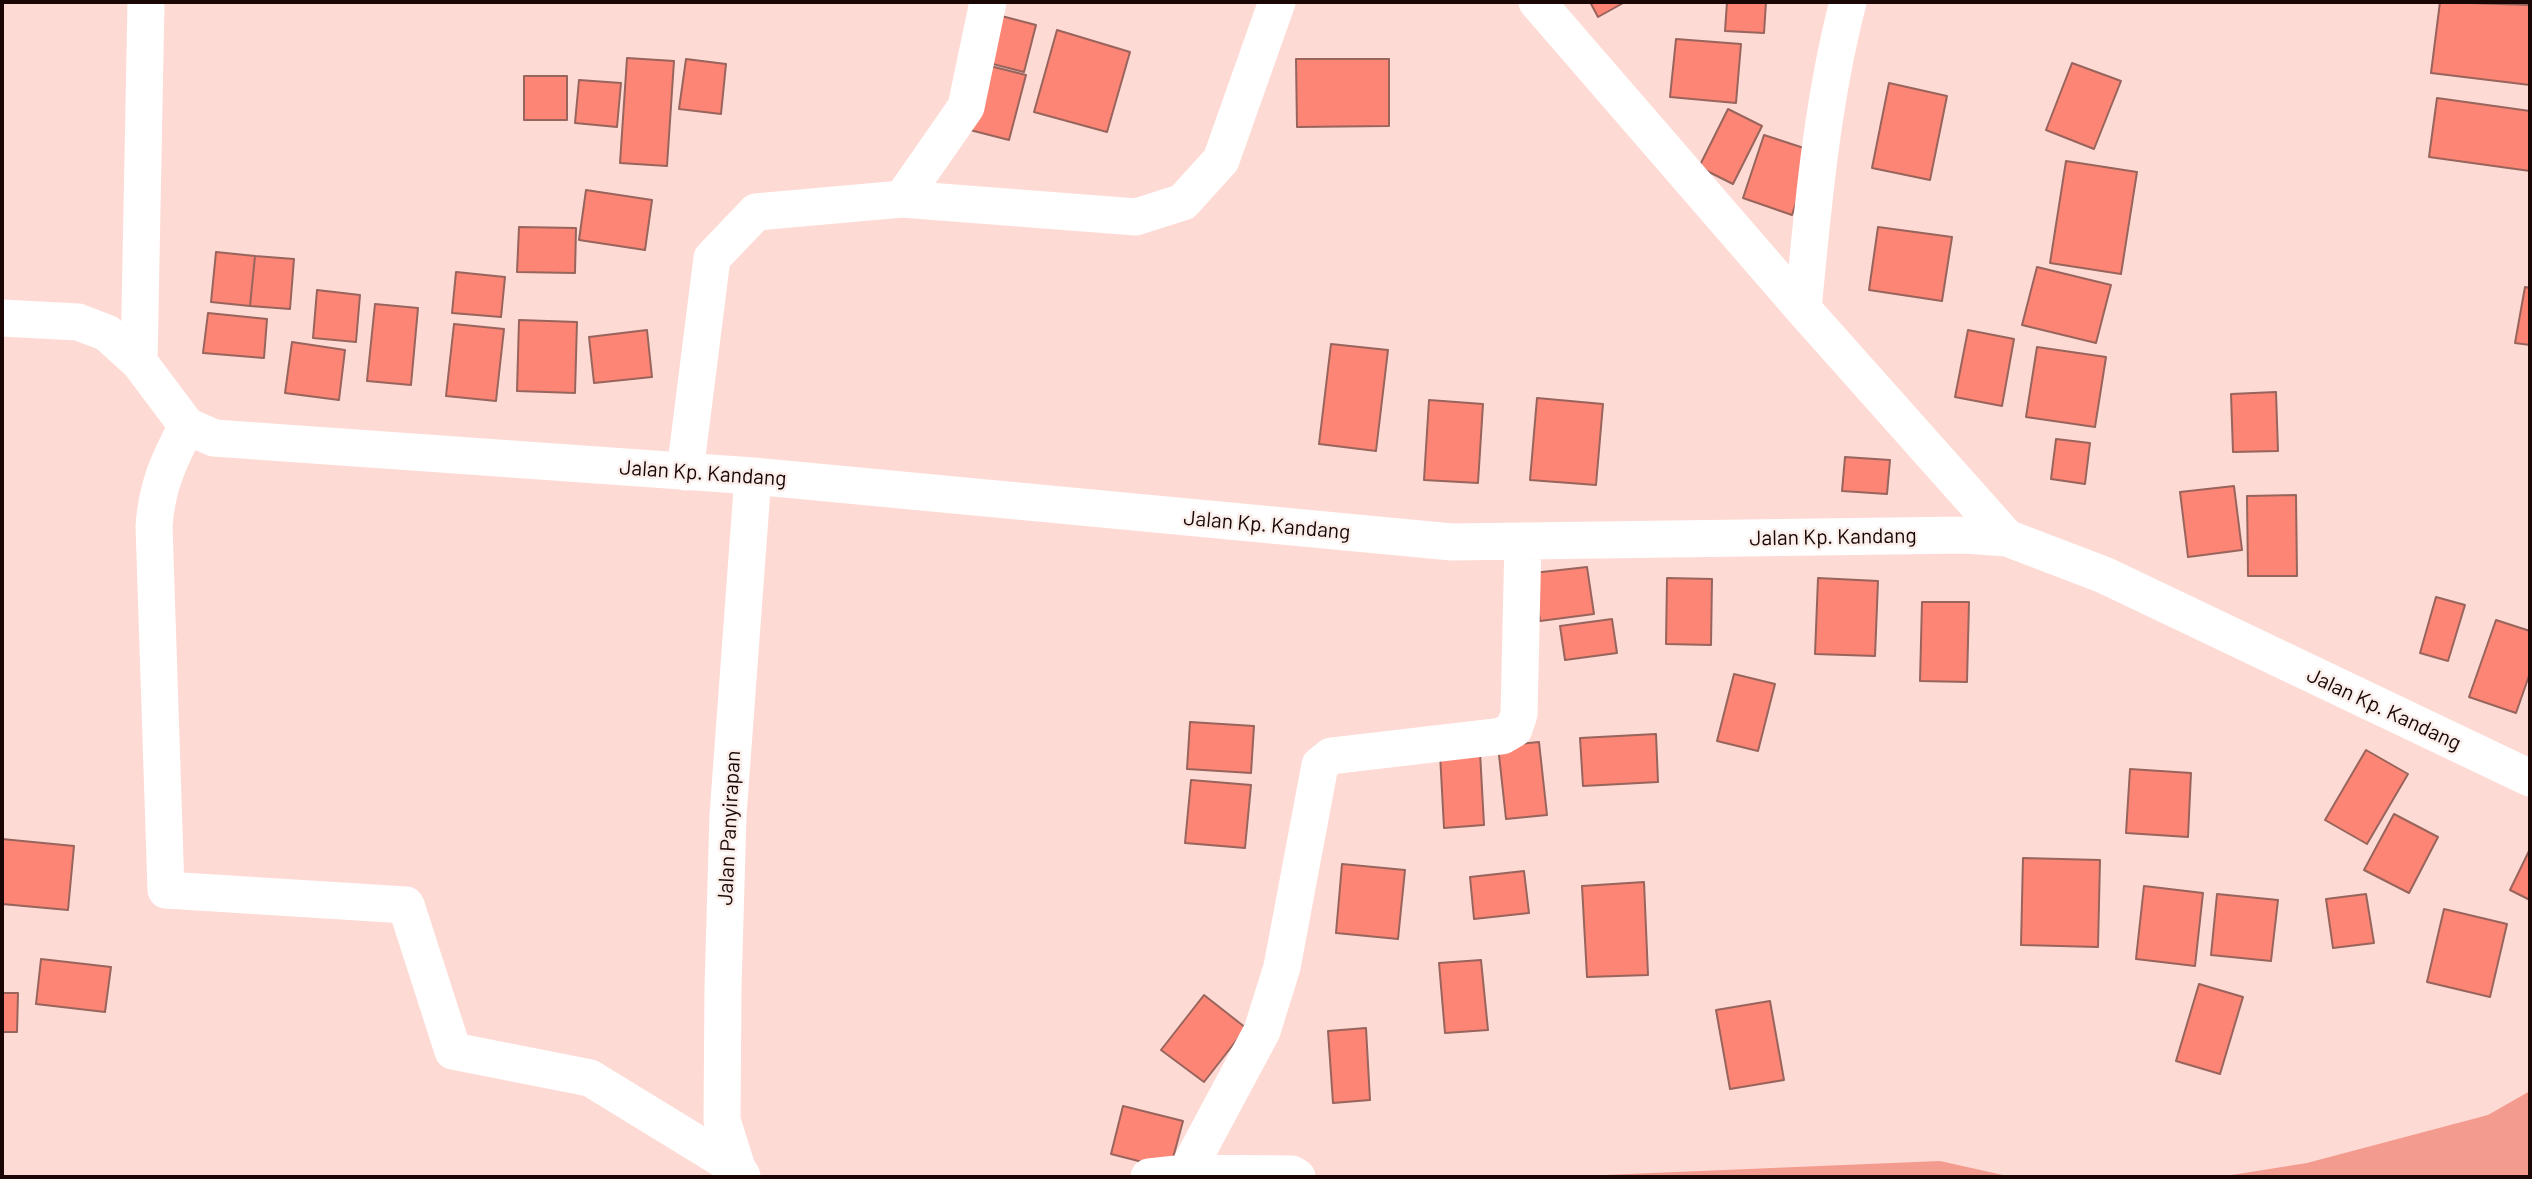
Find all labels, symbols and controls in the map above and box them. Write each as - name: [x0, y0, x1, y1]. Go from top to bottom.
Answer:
- street label: Jalan Kp. Kandang: [619, 455, 787, 491]
- street label: Jalan Kp. Kandang: [1183, 505, 1351, 545]
- street label: Jalan Kp. Kandang: [1749, 523, 1917, 551]
- street label: Jalan Kp. Kandang: [2303, 662, 2465, 756]
- street label: Jalan Panyirapan: [712, 750, 746, 906]

